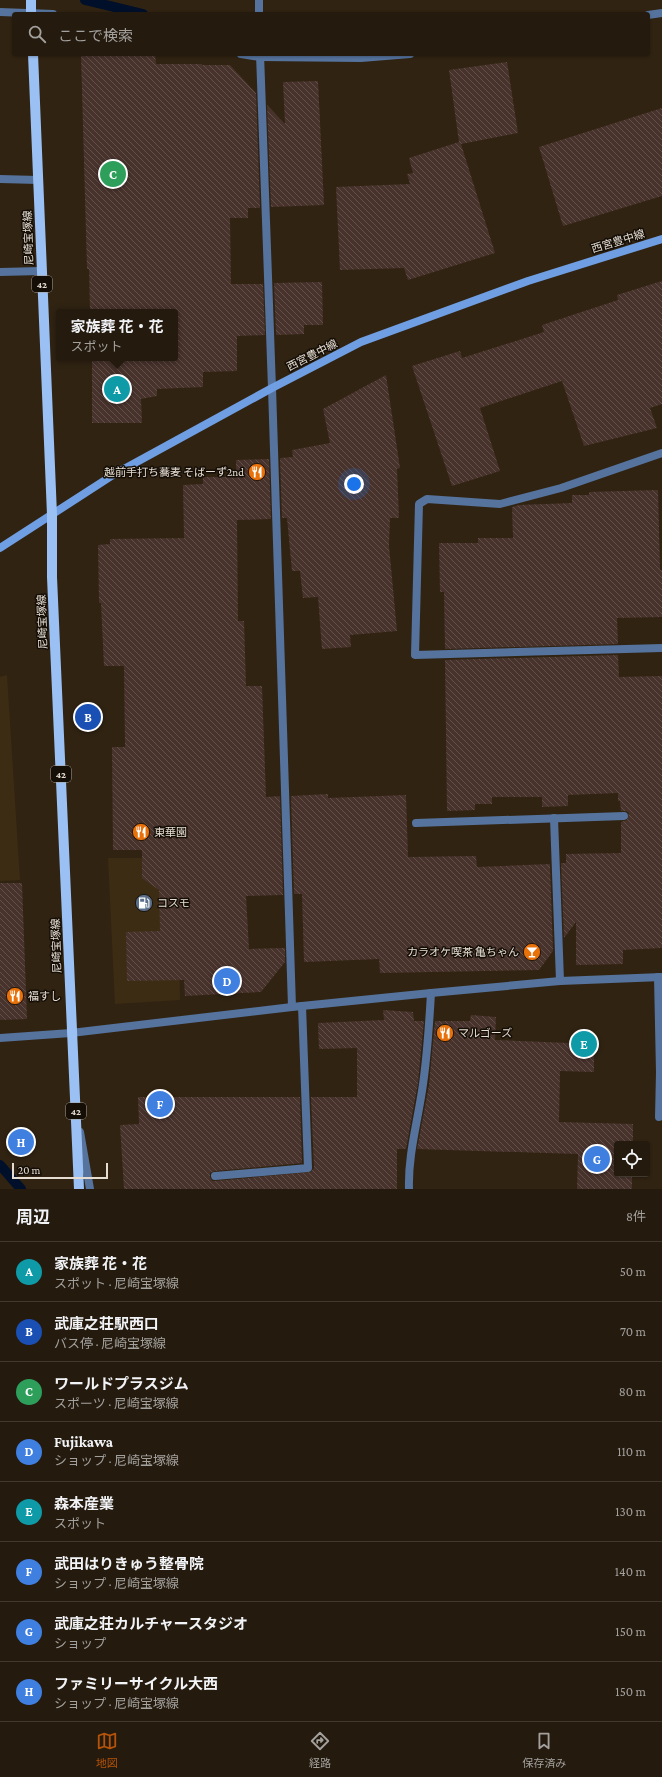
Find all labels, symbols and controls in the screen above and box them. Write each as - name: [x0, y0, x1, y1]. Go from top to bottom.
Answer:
- search box: [12, 12, 650, 56]
- icon: search: [26, 23, 48, 45]
- text: ここで検索: [58, 28, 133, 44]
- pin: C: [100, 159, 126, 189]
- street label: 尼崎宝塚線: [21, 210, 35, 266]
- street label: 西宮豊中線: [590, 227, 646, 255]
- road number: 42: [32, 276, 52, 292]
- popup: [56, 309, 178, 361]
- text: 家族葬 花・花: [71, 319, 163, 335]
- street label: 西宮豊中線: [285, 337, 339, 373]
- text: スポット: [71, 339, 123, 354]
- pin: A: [104, 374, 130, 404]
- restaurant icon: 越前手打ち蕎麦 そばーず2nd: [247, 462, 267, 482]
- place label: 越前手打ち蕎麦 そばーず2nd: [104, 466, 244, 478]
- your location: [344, 474, 364, 494]
- street label: 尼崎宝塚線: [35, 594, 49, 650]
- pin: B: [75, 702, 101, 732]
- road number: 42: [51, 766, 71, 782]
- restaurant icon: 東華園: [131, 822, 151, 842]
- place label: 東華園: [154, 826, 187, 838]
- fuel station icon: コスモ: [134, 893, 154, 913]
- place label: コスモ: [157, 897, 190, 909]
- street label: 尼崎宝塚線: [49, 918, 63, 974]
- bar icon: カラオケ喫茶 亀ちゃん: [522, 942, 542, 962]
- place label: カラオケ喫茶 亀ちゃん: [407, 946, 519, 958]
- pin: D: [214, 966, 240, 996]
- restaurant icon: 福すし: [5, 986, 25, 1006]
- place label: 福すし: [28, 990, 61, 1002]
- restaurant icon: マルゴーズ: [435, 1023, 455, 1043]
- place label: マルゴーズ: [458, 1027, 512, 1039]
- pin: E: [571, 1029, 597, 1059]
- pin: F: [147, 1089, 173, 1119]
- road number: 42: [66, 1103, 86, 1119]
- pin: H: [8, 1127, 34, 1157]
- map controls: [614, 1141, 650, 1177]
- button: locate: [614, 1141, 650, 1177]
- pin: G: [584, 1144, 610, 1174]
- scale bar: [12, 1161, 108, 1180]
- text: 20 m: [18, 1164, 40, 1176]
- text: 周辺: [16, 1208, 50, 1227]
- text: 8件: [626, 1209, 646, 1224]
- text: 家族葬 花・花: [54, 1256, 147, 1272]
- text: A: [25, 1264, 33, 1279]
- text: 50 m: [620, 1264, 646, 1279]
- text: スポット · 尼崎宝塚線: [54, 1276, 179, 1291]
- text: 武庫之荘駅西口: [54, 1316, 159, 1332]
- text: B: [25, 1324, 33, 1339]
- text: 70 m: [620, 1324, 646, 1339]
- text: バス停 · 尼崎宝塚線: [54, 1336, 166, 1351]
- text: ワールドプラスジム: [54, 1376, 189, 1392]
- text: C: [25, 1384, 33, 1399]
- text: 80 m: [619, 1384, 646, 1399]
- text: スポーツ · 尼崎宝塚線: [54, 1396, 179, 1411]
- text: Fujikawa: [54, 1434, 113, 1450]
- text: D: [25, 1444, 33, 1459]
- text: 110 m: [617, 1444, 646, 1459]
- text: ショップ · 尼崎宝塚線: [54, 1453, 179, 1468]
- text: 森本産業: [54, 1496, 114, 1512]
- text: E: [25, 1504, 33, 1519]
- text: 130 m: [615, 1504, 646, 1519]
- text: スポット: [54, 1516, 106, 1531]
- text: 武田はりきゅう整骨院: [54, 1556, 204, 1572]
- text: F: [26, 1564, 32, 1579]
- text: 140 m: [615, 1564, 646, 1579]
- text: ショップ · 尼崎宝塚線: [54, 1576, 179, 1591]
- text: 武庫之荘カルチャースタジオ: [54, 1616, 248, 1632]
- text: G: [25, 1624, 33, 1639]
- text: 150 m: [615, 1624, 646, 1639]
- text: ショップ: [54, 1636, 106, 1651]
- text: ファミリーサイクル大西: [54, 1676, 218, 1692]
- text: H: [25, 1684, 33, 1699]
- text: 150 m: [615, 1684, 646, 1699]
- text: ショップ · 尼崎宝塚線: [54, 1696, 179, 1711]
- tab: 地図: [96, 1730, 118, 1770]
- tab: 経路: [309, 1730, 331, 1770]
- tab: 保存済み: [522, 1730, 566, 1770]

